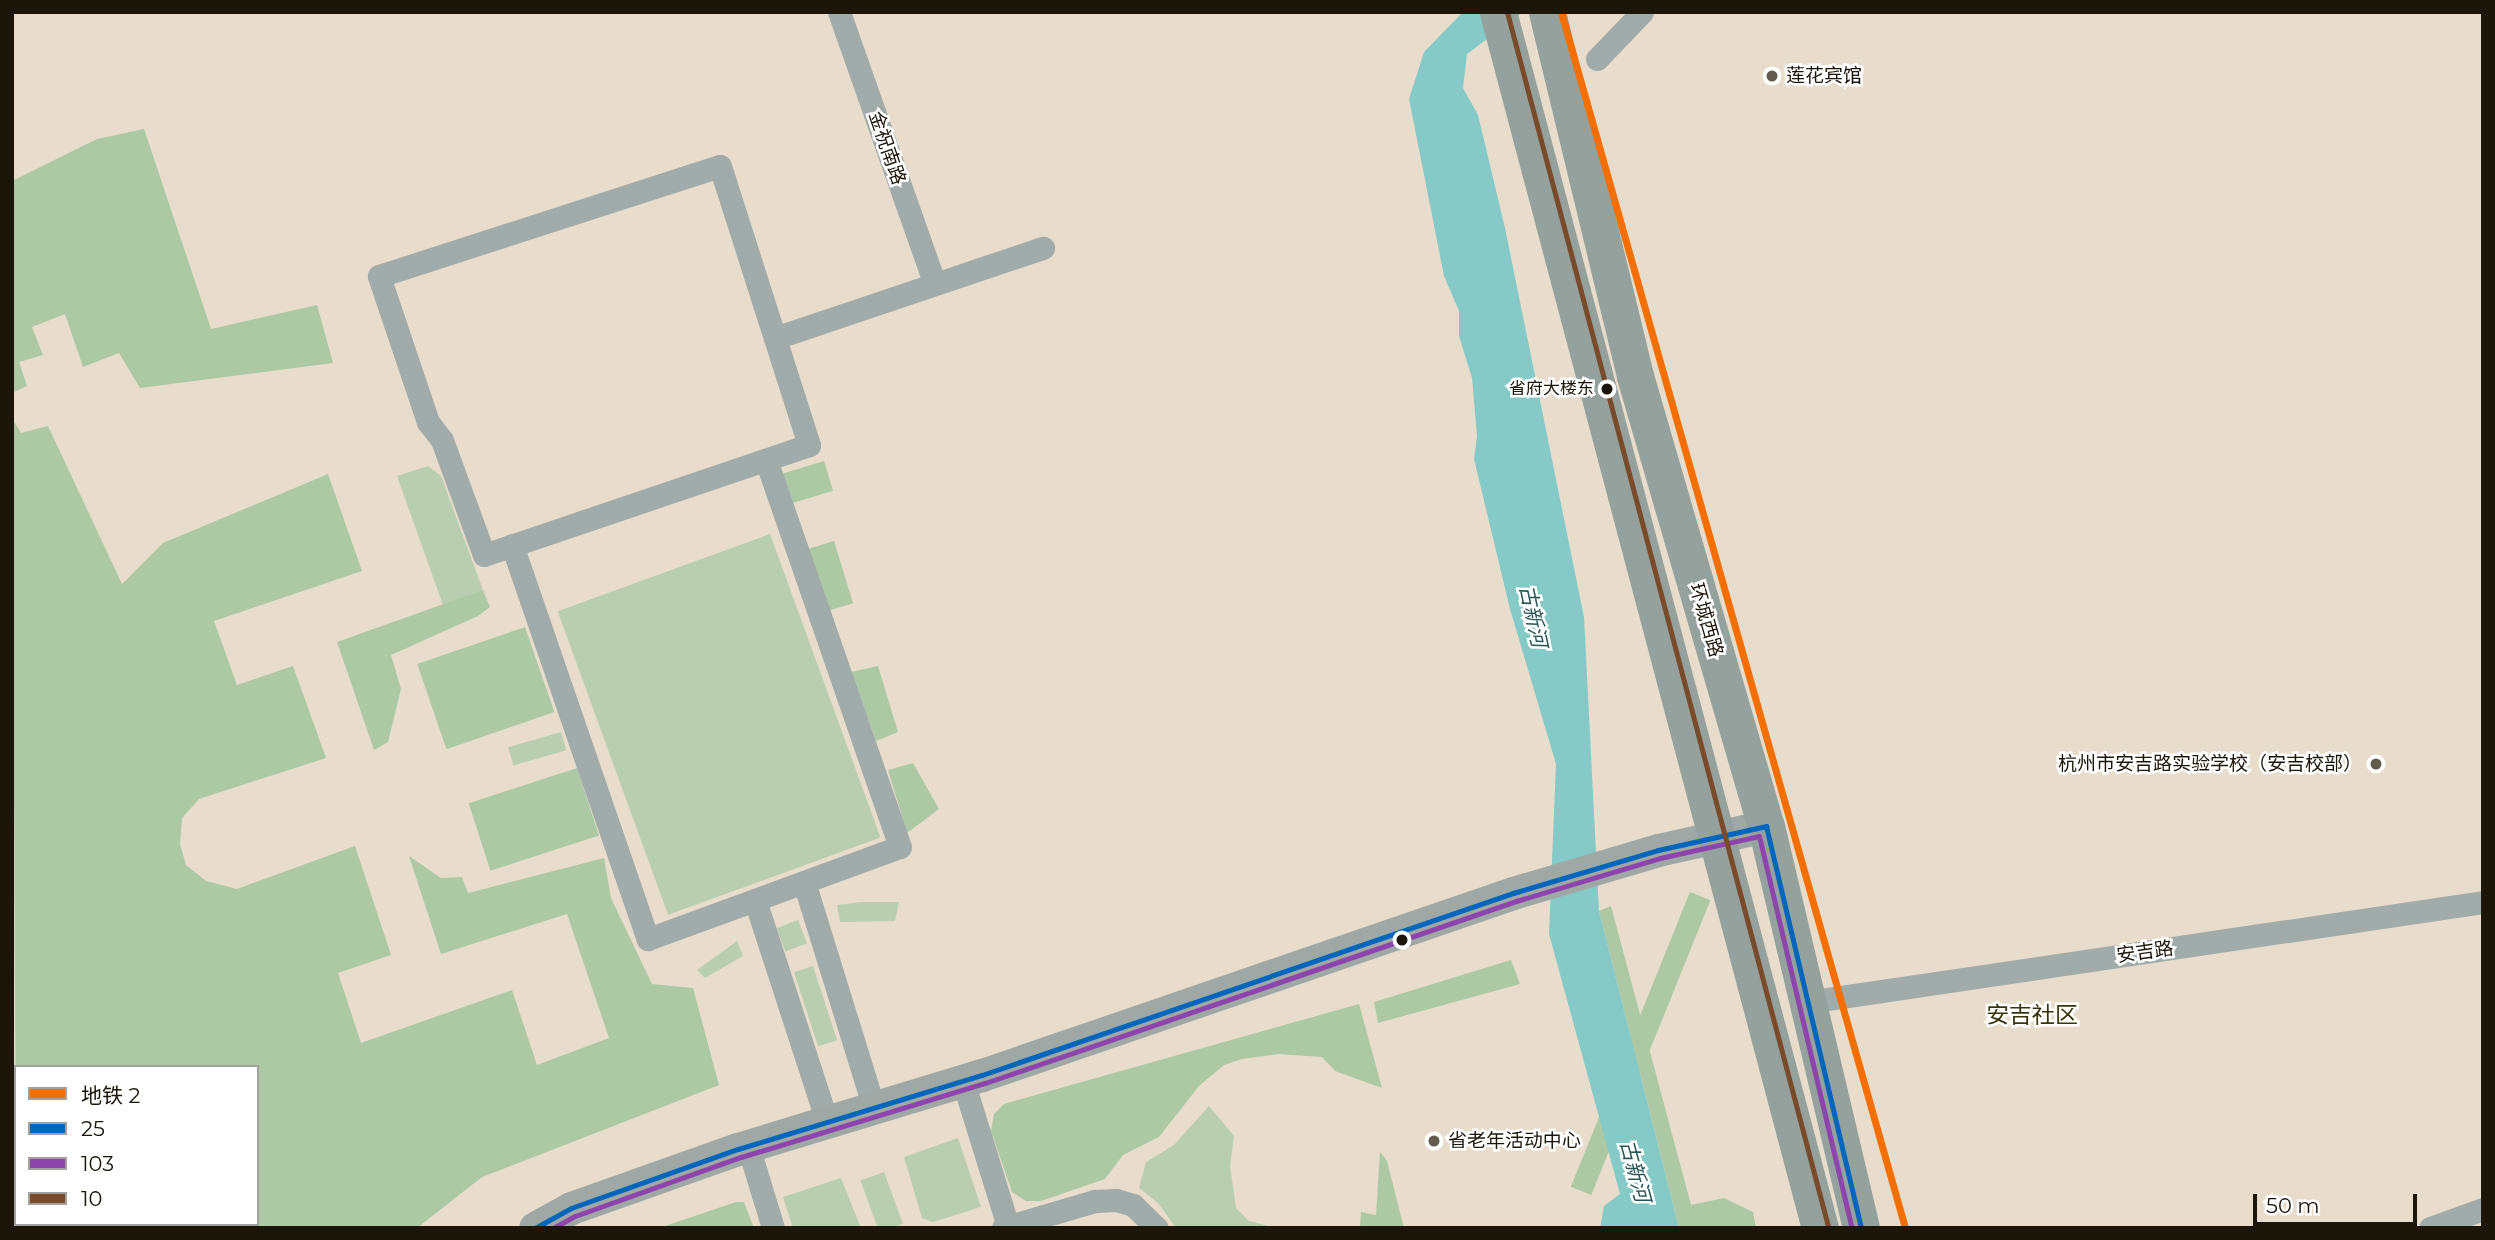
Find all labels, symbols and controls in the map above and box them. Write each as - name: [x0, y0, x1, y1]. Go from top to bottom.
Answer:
- place label: 莲花宾馆: [1786, 65, 1862, 87]
- marker: 莲花宾馆: [1764, 68, 1780, 84]
- street label: 金祝南路: [864, 108, 910, 188]
- place label: 省府大楼东: [1509, 379, 1594, 399]
- marker: 省府大楼东: [1600, 382, 1614, 396]
- street label: 环城西路: [1685, 580, 1727, 660]
- water label: 古新河: [1514, 583, 1552, 649]
- place label: 杭州市安吉路实验学校（安吉校部）: [2058, 753, 2362, 775]
- marker: 杭州市安吉路实验学校（安吉校部）: [2368, 756, 2384, 772]
- unlabelled marker: [1395, 933, 1409, 947]
- street label: 安吉路: [2115, 937, 2175, 967]
- district label: 安吉社区: [1986, 1001, 2078, 1029]
- legend: [14, 1065, 259, 1226]
- text: 地铁 2: [81, 1083, 140, 1108]
- text: 25: [81, 1116, 105, 1141]
- place label: 省老年活动中心: [1448, 1130, 1581, 1152]
- marker: 省老年活动中心: [1426, 1133, 1442, 1149]
- water label: 古新河: [1615, 1137, 1655, 1205]
- text: 103: [81, 1151, 114, 1176]
- scale bar: [2257, 1180, 2422, 1224]
- text: 10: [81, 1186, 102, 1211]
- text: 50 m: [2266, 1193, 2320, 1218]

